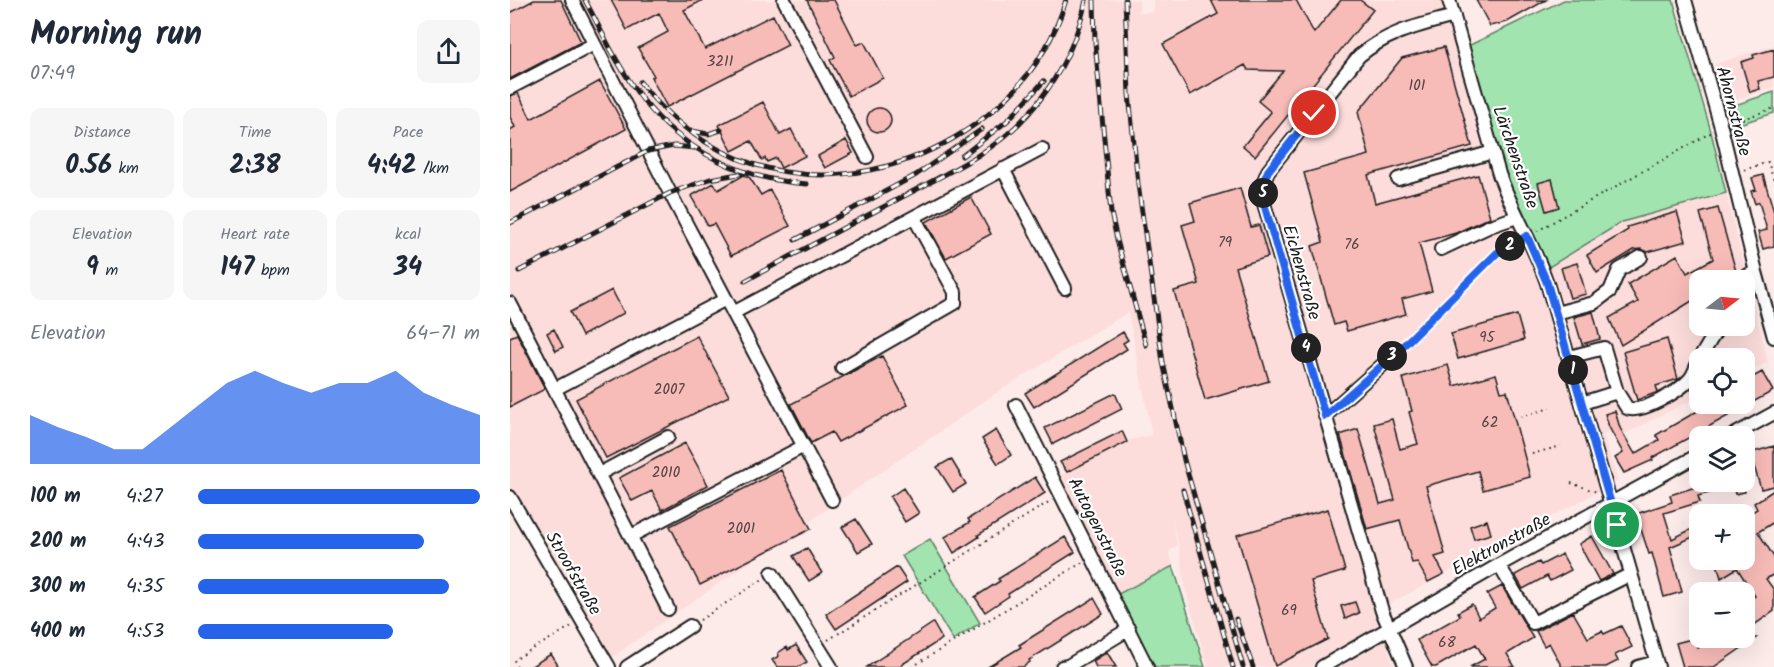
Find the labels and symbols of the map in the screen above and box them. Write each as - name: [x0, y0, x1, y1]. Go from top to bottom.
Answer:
- house number: 3211: [707, 50, 734, 74]
- street label: Ahornstraße: [1707, 63, 1758, 160]
- house number: 101: [1409, 74, 1426, 98]
- pin: [1288, 87, 1339, 138]
- street label: Lärchenstraße: [1483, 102, 1546, 213]
- pin: 5: [1248, 178, 1278, 208]
- street label: Eichenstraße: [1273, 221, 1328, 323]
- house number: 79: [1218, 231, 1233, 255]
- pin: 2: [1495, 231, 1525, 261]
- house number: 76: [1344, 233, 1360, 257]
- north arrow: [1689, 270, 1755, 336]
- house number: 95: [1479, 326, 1496, 350]
- pin: 4: [1291, 333, 1321, 363]
- pin: 3: [1377, 341, 1407, 371]
- pin: 1: [1558, 355, 1588, 385]
- house number: 2007: [654, 378, 685, 402]
- house number: 62: [1481, 411, 1499, 435]
- house number: 2010: [652, 461, 681, 485]
- street label: Autogenstraße: [1059, 473, 1134, 583]
- pin: [1591, 499, 1642, 550]
- street label: Elektronstraße: [1447, 506, 1557, 585]
- house number: 2001: [727, 517, 755, 541]
- street label: Stroofstraße: [537, 526, 609, 621]
- house number: 69: [1281, 599, 1298, 623]
- house number: 68: [1438, 631, 1457, 655]

